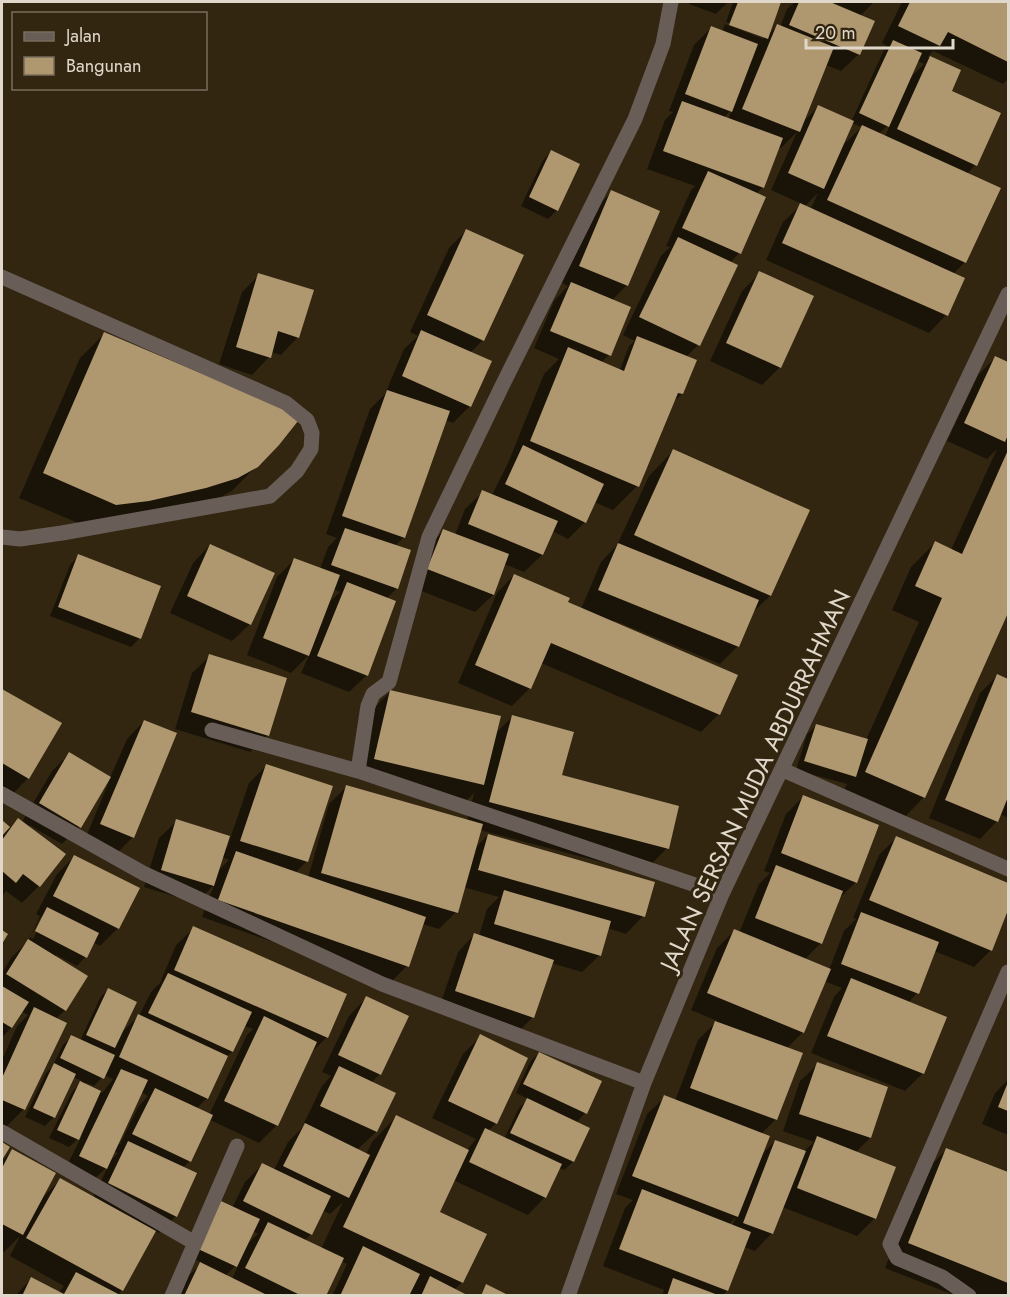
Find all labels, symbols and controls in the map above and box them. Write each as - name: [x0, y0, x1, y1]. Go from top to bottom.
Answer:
- legend: [12, 12, 207, 90]
- scale bar: [806, 12, 953, 50]
- text: 20 m: [815, 20, 855, 46]
- text: Jalan: [64, 23, 101, 49]
- text: Bangunan: [66, 53, 141, 79]
- street label: JALAN SERSAN MUDA ABDURRAHMAN: [650, 584, 859, 979]

